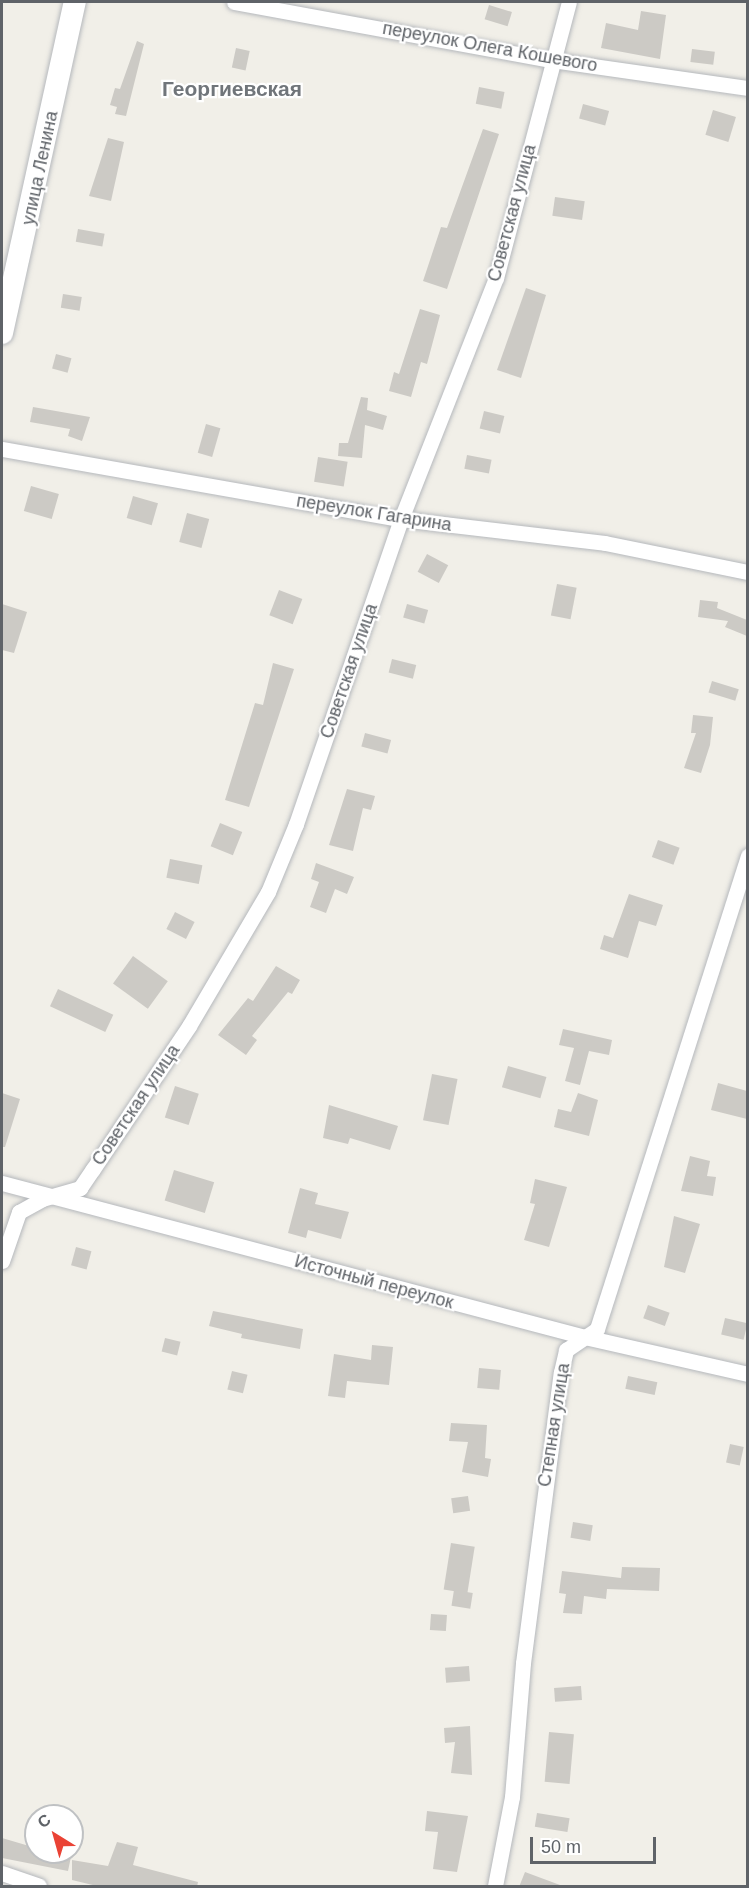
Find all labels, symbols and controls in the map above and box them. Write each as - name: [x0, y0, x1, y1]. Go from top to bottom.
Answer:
- street label: переулок Олега Кошевого: [381, 17, 599, 77]
- district label: Георгиевская: [162, 76, 302, 102]
- street label: улица Ленина: [17, 109, 63, 227]
- street label: Советская улица: [483, 142, 541, 284]
- street label: переулок Гагарина: [295, 490, 453, 536]
- street label: Советская улица: [316, 601, 382, 741]
- street label: Советская улица: [88, 1040, 184, 1170]
- street label: Источный переулок: [292, 1250, 456, 1314]
- street label: Степная улица: [534, 1362, 574, 1488]
- north arrow: [24, 1804, 84, 1864]
- text: С: [34, 1811, 54, 1831]
- scale bar: [533, 1825, 659, 1863]
- text: 50 m: [541, 1837, 581, 1857]

